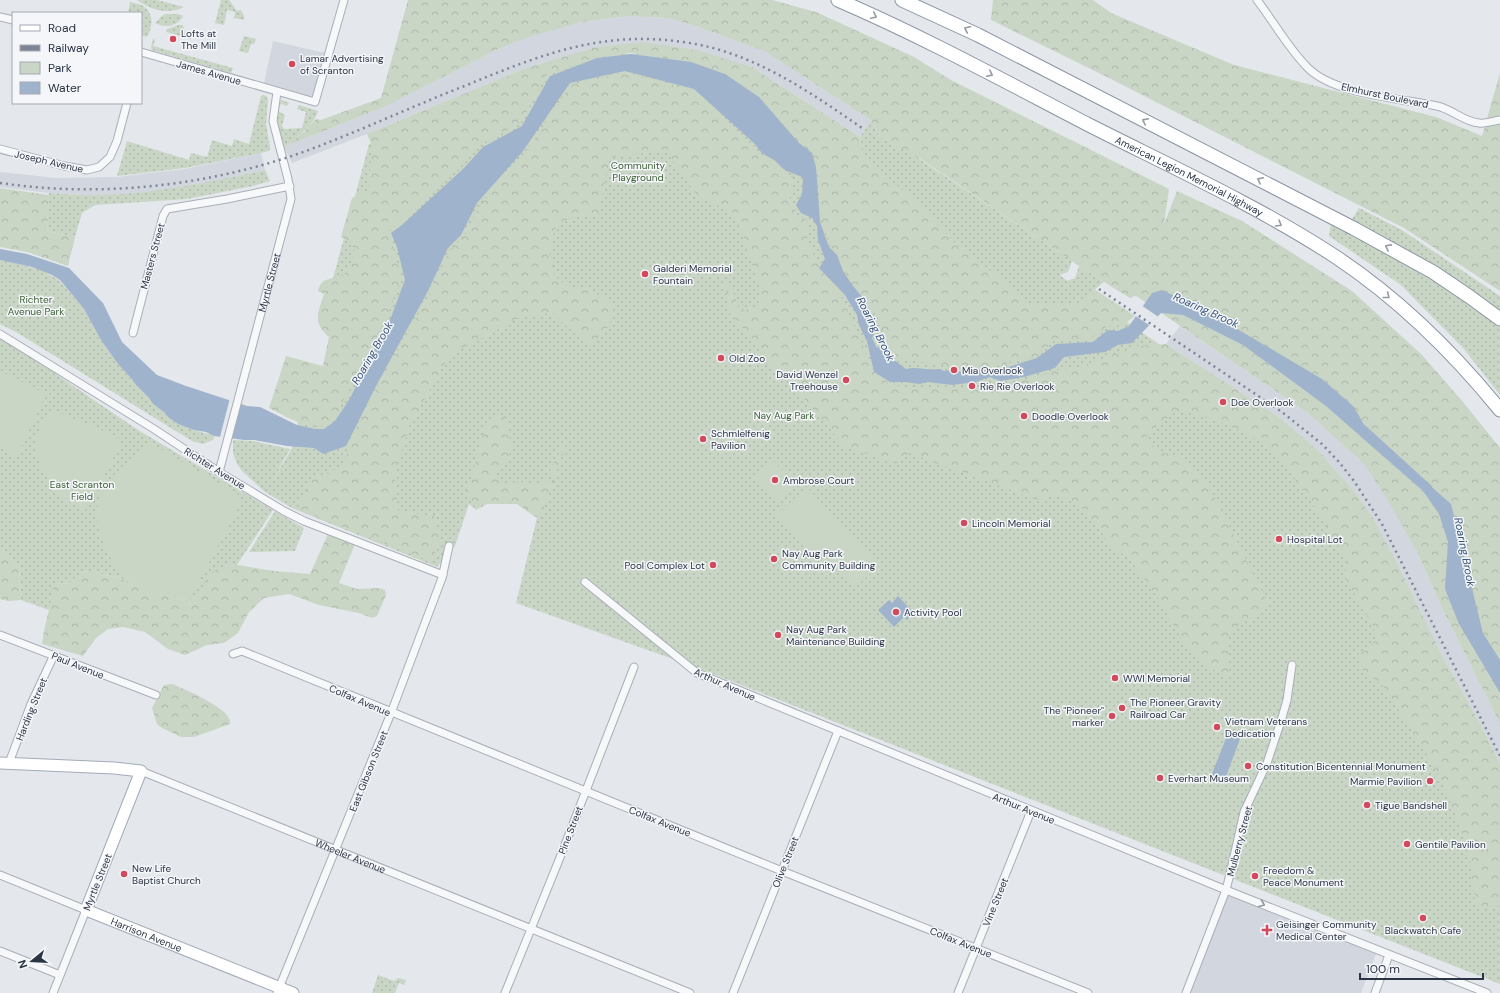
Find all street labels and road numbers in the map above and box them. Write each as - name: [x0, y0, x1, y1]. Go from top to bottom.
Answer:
- street label: James Avenue: [175, 57, 243, 88]
- street label: Elmhurst Boulevard: [1340, 80, 1430, 111]
- street label: American Legion Memorial Highway: [1113, 133, 1266, 220]
- street label: Joseph Avenue: [13, 147, 85, 176]
- street label: Masters Street: [137, 222, 168, 291]
- street label: Myrtle Street: [255, 252, 283, 314]
- street label: Richter Avenue: [182, 444, 248, 493]
- street label: Paul Avenue: [50, 649, 106, 682]
- street label: Arthur Avenue: [692, 665, 758, 704]
- street label: Harding Street: [13, 676, 50, 743]
- street label: Colfax Avenue: [327, 682, 393, 719]
- street label: East Gibson Street: [346, 729, 391, 814]
- street label: Arthur Avenue: [991, 790, 1057, 827]
- street label: Colfax Avenue: [627, 803, 693, 840]
- street label: Pine Street: [555, 804, 586, 856]
- street label: Mulberry Street: [1224, 804, 1255, 878]
- street label: Olive Street: [769, 835, 802, 890]
- street label: Wheeler Avenue: [313, 836, 388, 876]
- street label: Myrtle Street: [80, 852, 115, 913]
- street label: Vine Street: [980, 876, 1011, 929]
- street label: Harrison Avenue: [109, 915, 184, 955]
- street label: Colfax Avenue: [928, 924, 994, 961]

